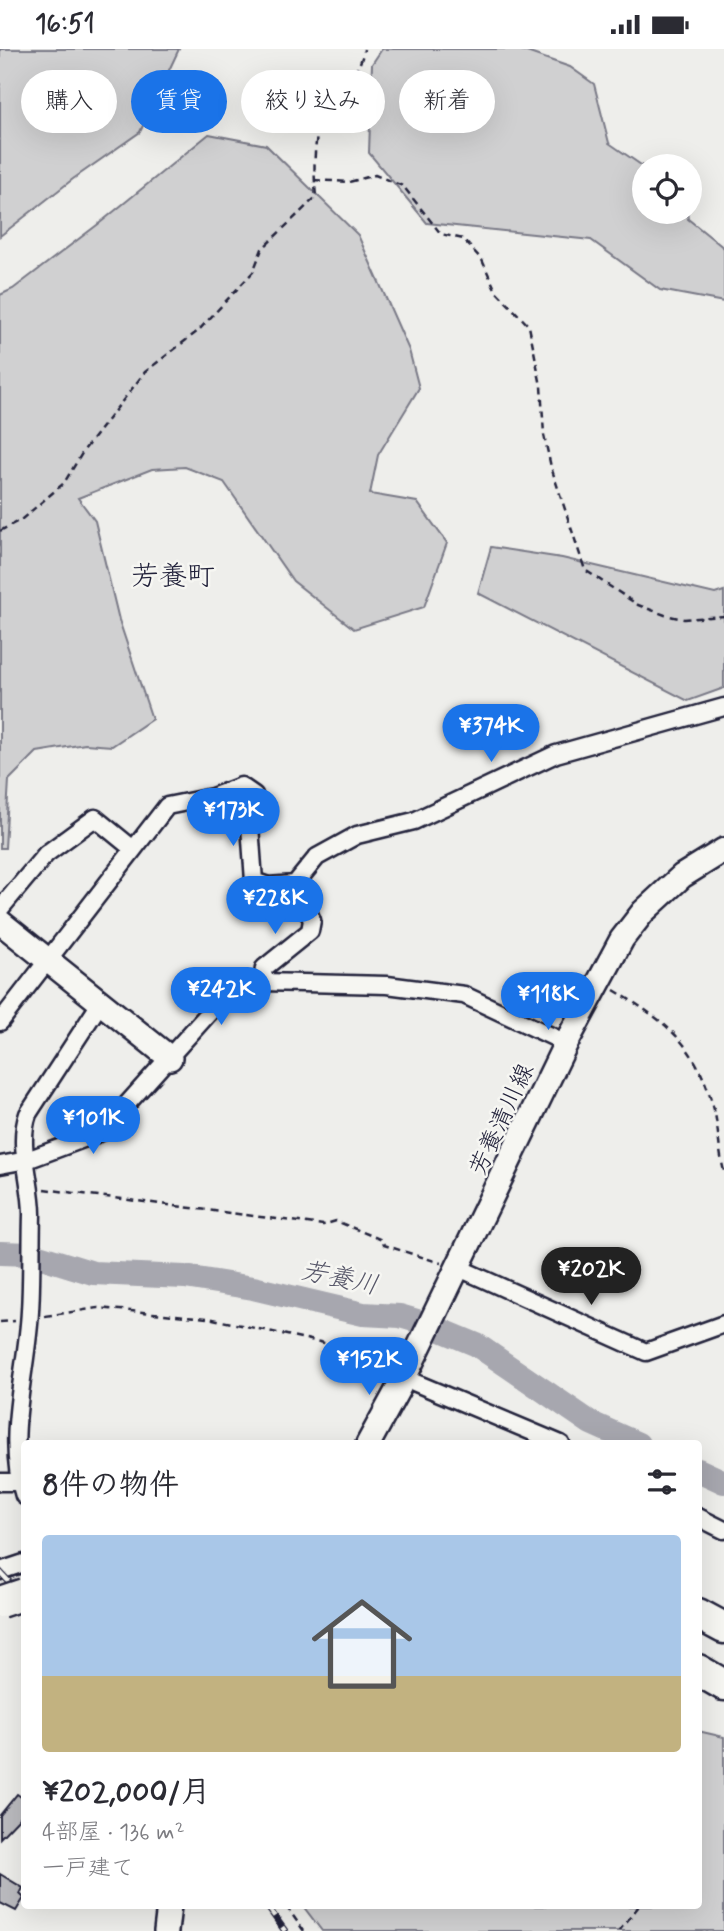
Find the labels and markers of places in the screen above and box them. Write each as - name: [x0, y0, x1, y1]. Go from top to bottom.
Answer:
- pin: ¥374K: [442, 705, 540, 764]
- pin: ¥173K: [184, 789, 282, 848]
- pin: ¥228K: [226, 877, 324, 936]
- pin: ¥242K: [172, 967, 270, 1027]
- pin: ¥118K: [499, 972, 597, 1032]
- pin: ¥101K: [44, 1097, 142, 1156]
- pin: ¥202K: [542, 1247, 640, 1307]
- pin: ¥152K: [320, 1337, 418, 1397]

